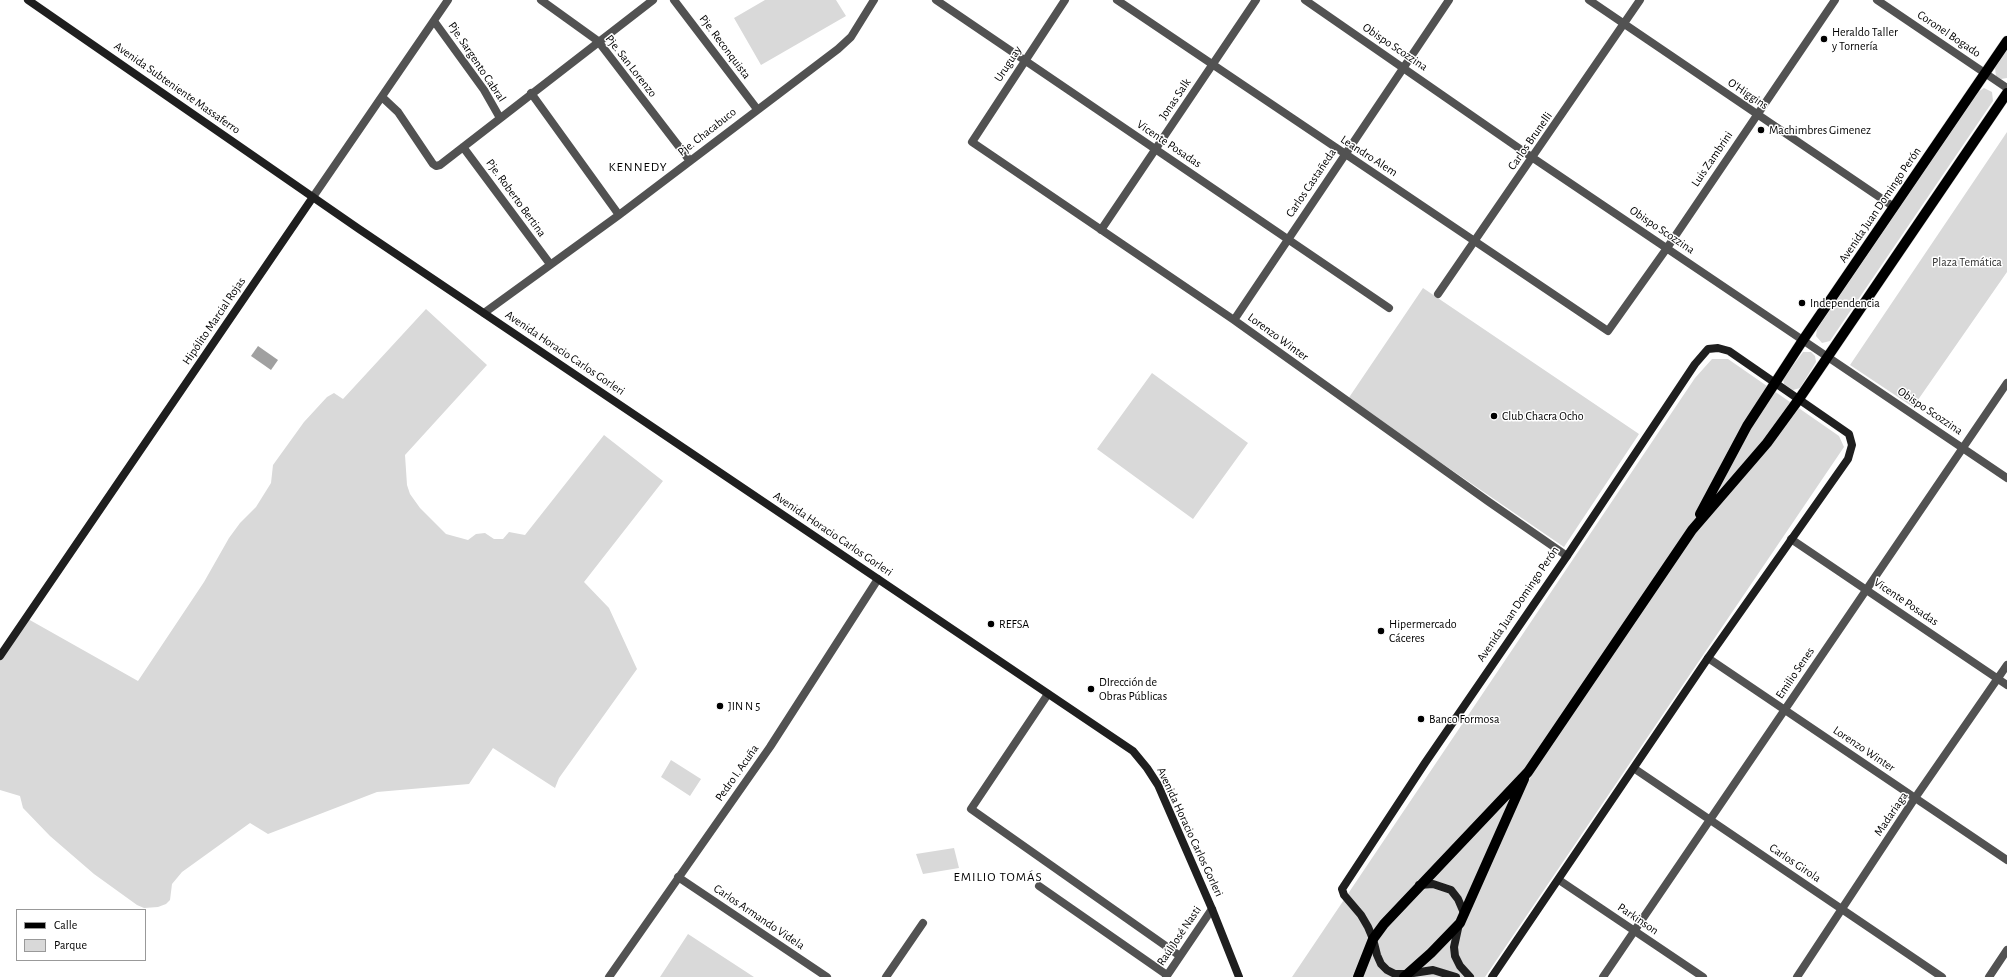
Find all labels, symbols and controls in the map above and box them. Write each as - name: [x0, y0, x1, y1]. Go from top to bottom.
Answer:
- street label: Coronel Bogado: [1914, 7, 1984, 61]
- street label: Pje. Reconquista: [696, 12, 754, 82]
- street label: Pje. Sargento Cabral: [445, 19, 509, 105]
- street label: Obispo Scozzina: [1360, 20, 1430, 74]
- place label: Heraldo Taller y Tornería: [1832, 25, 1898, 53]
- street label: Pje. San Lorenzo: [602, 32, 660, 100]
- marker: Heraldo Taller y Tornería: [1819, 34, 1829, 44]
- street label: Avenida Subteniente Massaferro: [111, 39, 243, 137]
- street label: Uruguay: [991, 43, 1025, 85]
- street label: O'Higgins: [1725, 75, 1771, 113]
- street label: Jonas Salk: [1156, 76, 1194, 122]
- street label: Pje. Chacabuco: [675, 105, 739, 159]
- street label: Carlos Brunelli: [1505, 109, 1555, 173]
- street label: Vicente Posadas: [1134, 117, 1204, 171]
- place label: Machimbres Gimenez: [1769, 123, 1871, 137]
- marker: Machimbres Gimenez: [1756, 125, 1766, 135]
- street label: Luis Zambrini: [1688, 129, 1736, 189]
- street label: Leandro Alem: [1338, 132, 1400, 180]
- street label: Avenida Juan Domingo Perón: [1836, 144, 1924, 266]
- street label: Carlos Castañeda: [1283, 146, 1339, 220]
- street label: Pje. Roberto Bertina: [483, 156, 549, 240]
- district label: KENNEDY: [608, 159, 668, 175]
- street label: Obispo Scozzina: [1627, 203, 1697, 257]
- park label: Plaza Temática: [1932, 255, 2002, 269]
- street label: Hipólito Marcial Rojas: [179, 275, 249, 367]
- place label: Independencia: [1810, 296, 1880, 310]
- marker: Independencia: [1797, 298, 1807, 308]
- street label: Avenida Horacio Carlos Gorleri: [502, 308, 628, 398]
- street label: Lorenzo Winter: [1245, 310, 1311, 364]
- street label: Obispo Scozzina: [1895, 384, 1965, 438]
- place label: Club Chacra Ocho: [1502, 409, 1584, 423]
- marker: Club Chacra Ocho: [1489, 411, 1499, 421]
- street label: Avenida Horacio Carlos Gorleri: [770, 489, 896, 579]
- street label: Avenida Juan Domingo Perón: [1474, 543, 1562, 665]
- street label: Vicente Posadas: [1871, 575, 1941, 629]
- place label: REFSA: [999, 617, 1029, 631]
- place label: Hipermercado Cáceres: [1389, 617, 1457, 645]
- marker: REFSA: [986, 619, 996, 629]
- marker: Hipermercado Cáceres: [1376, 626, 1386, 636]
- street label: Emilio Senes: [1773, 645, 1817, 701]
- place label: DIrección de Obras Públicas: [1099, 675, 1167, 703]
- marker: DIrección de Obras Públicas: [1086, 684, 1096, 694]
- place label: JIN N 5: [728, 699, 760, 713]
- marker: JIN N 5: [715, 701, 725, 711]
- place label: Banco Formosa: [1429, 712, 1499, 726]
- marker: Banco Formosa: [1416, 714, 1426, 724]
- street label: Lorenzo Winter: [1830, 723, 1898, 775]
- street label: Pedro I. Acuña: [712, 742, 762, 804]
- street label: Avenida Horacio Carlos Gorleri: [1154, 765, 1226, 899]
- street label: Madariaga: [1871, 789, 1911, 839]
- street label: Carlos Girola: [1766, 840, 1824, 886]
- district label: EMILIO TOMÁS: [953, 869, 1043, 885]
- street label: Carlos Armando Videla: [711, 881, 807, 953]
- street label: Parkinson: [1615, 900, 1661, 938]
- street label: Raúl José Nasti: [1154, 903, 1204, 969]
- legend: [16, 909, 146, 961]
- text: Calle: [54, 919, 77, 931]
- text: Parque: [54, 939, 87, 951]

